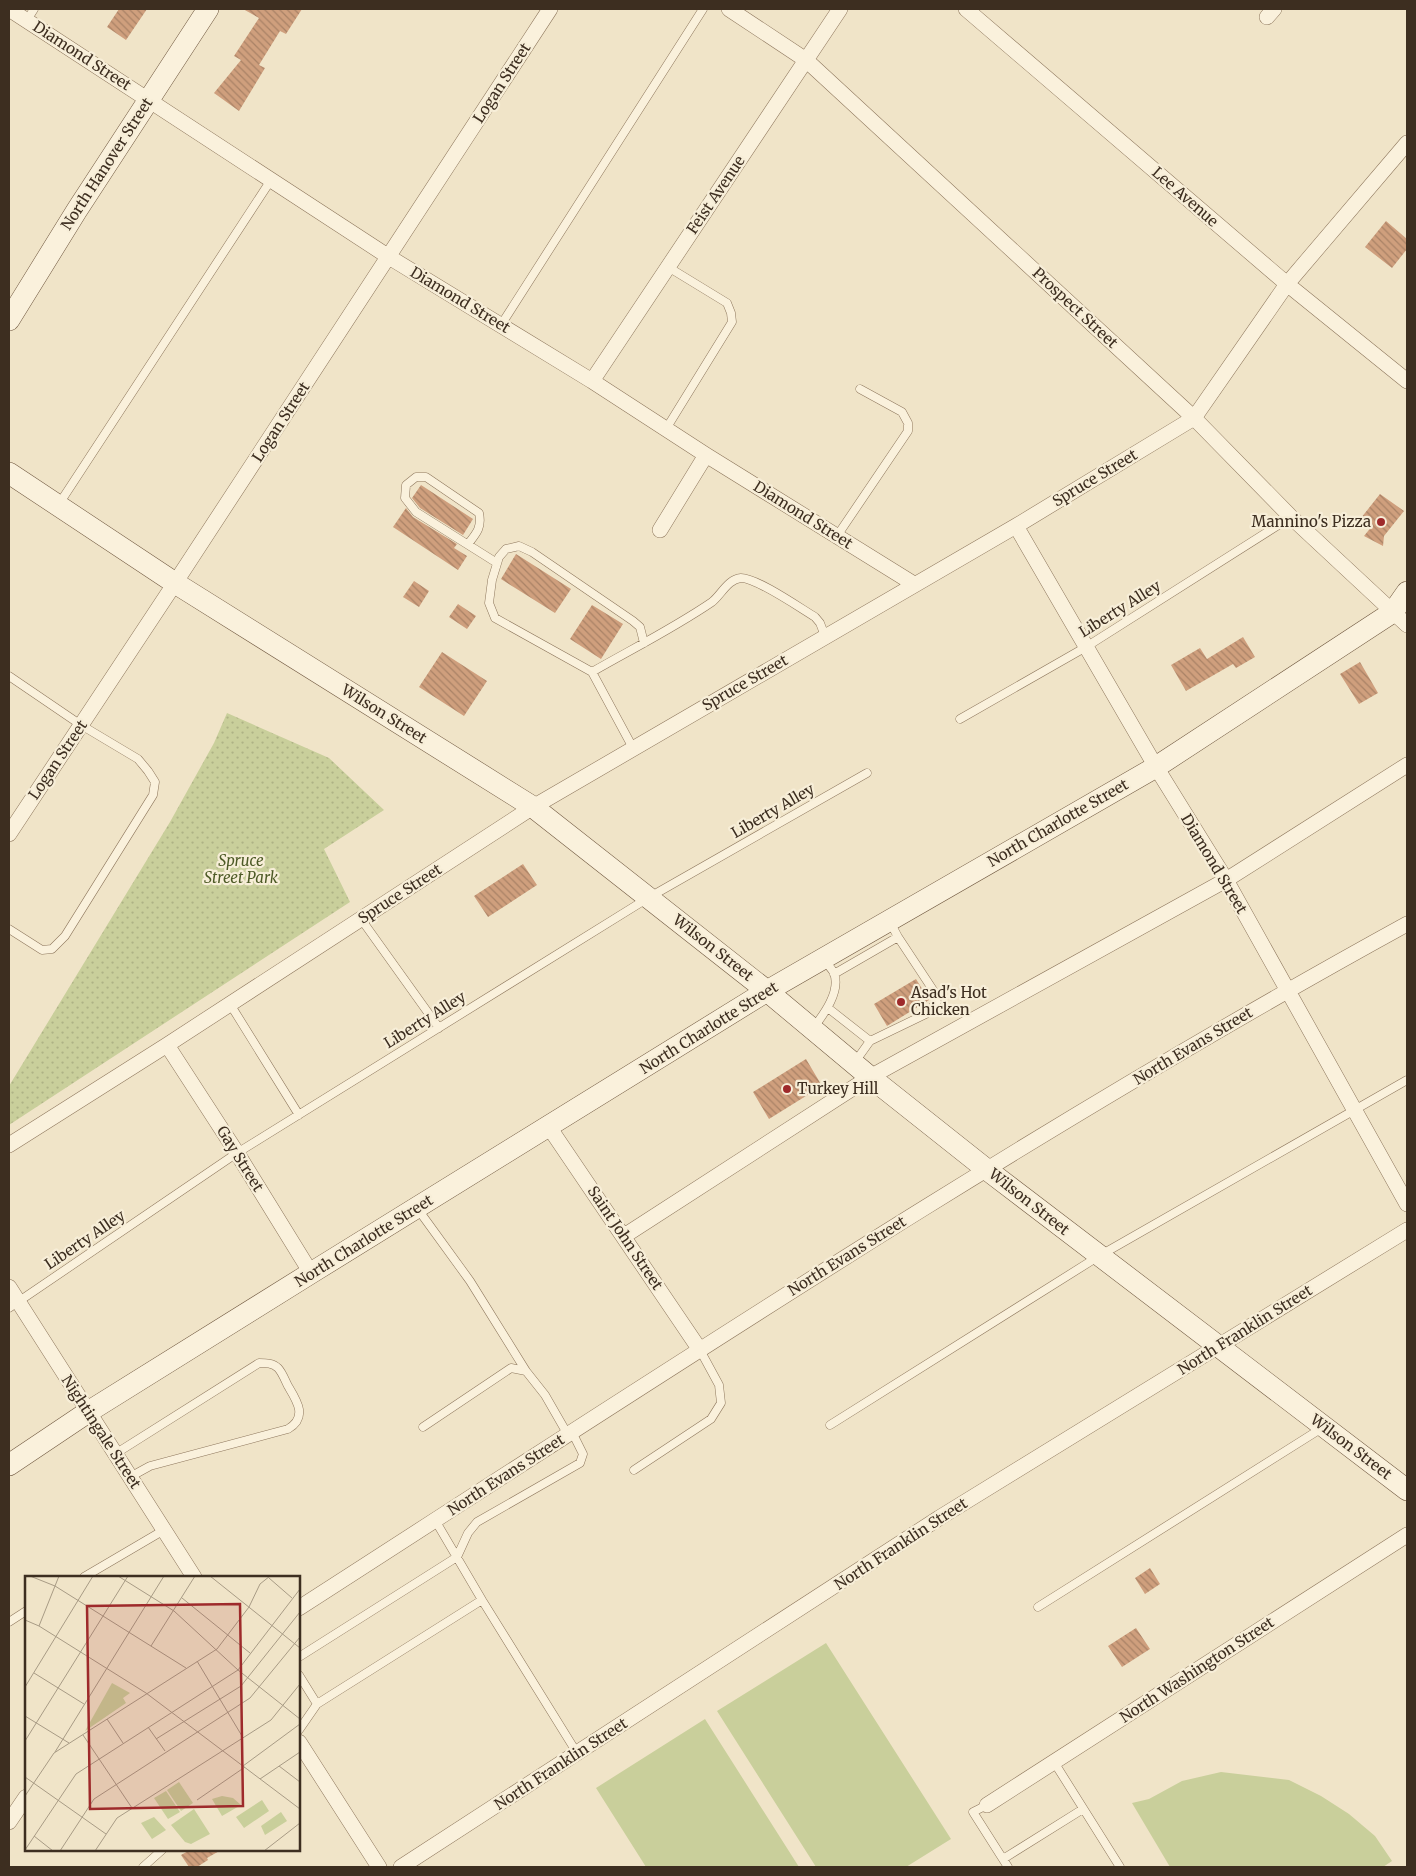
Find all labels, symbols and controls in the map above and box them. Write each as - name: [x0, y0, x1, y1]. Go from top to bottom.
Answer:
- street label: Diamond Street: [30, 17, 135, 94]
- street label: Logan Street: [469, 39, 535, 126]
- street label: North Hanover Street: [57, 94, 157, 234]
- street label: Feist Avenue: [682, 152, 749, 238]
- street label: Lee Avenue: [1148, 163, 1222, 231]
- street label: Diamond Street: [407, 262, 514, 337]
- street label: Prospect Street: [1029, 263, 1122, 352]
- street label: Logan Street: [248, 378, 314, 465]
- street label: Spruce Street: [1049, 445, 1141, 510]
- street label: Diamond Street: [750, 477, 856, 553]
- place label: Mannino's Pizza: [1252, 512, 1371, 531]
- marker: Mannino's Pizza: [1375, 516, 1387, 528]
- street label: Liberty Alley: [1075, 576, 1164, 641]
- street label: Spruce Street: [699, 650, 791, 715]
- street label: Wilson Street: [337, 679, 431, 747]
- street label: Logan Street: [24, 716, 91, 803]
- street label: North Charlotte Street: [984, 774, 1132, 871]
- street label: Liberty Alley: [728, 779, 818, 842]
- street label: Diamond Street: [1177, 810, 1252, 917]
- park label: Spruce Street Park: [204, 851, 279, 887]
- street label: Spruce Street: [354, 859, 445, 928]
- street label: Wilson Street: [668, 910, 757, 985]
- street label: North Charlotte Street: [636, 977, 782, 1078]
- place label: Asad's Hot Chicken: [910, 983, 987, 1019]
- street label: Liberty Alley: [380, 987, 469, 1052]
- marker: Asad's Hot Chicken: [895, 996, 907, 1008]
- street label: North Evans Street: [1130, 1002, 1256, 1089]
- place label: Turkey Hill: [797, 1079, 879, 1098]
- marker: Turkey Hill: [781, 1083, 793, 1095]
- street label: Gay Street: [213, 1122, 268, 1195]
- street label: Wilson Street: [984, 1164, 1073, 1239]
- street label: Saint John Street: [584, 1182, 667, 1293]
- street label: North Charlotte Street: [291, 1190, 437, 1291]
- street label: Liberty Alley: [41, 1206, 129, 1273]
- street label: North Evans Street: [784, 1212, 909, 1300]
- street label: North Franklin Street: [1174, 1280, 1316, 1379]
- street label: Nightingale Street: [58, 1371, 145, 1492]
- street label: Wilson Street: [1306, 1409, 1396, 1483]
- street label: North Evans Street: [444, 1430, 568, 1519]
- street label: North Franklin Street: [831, 1493, 971, 1594]
- inset map: [25, 1576, 300, 1851]
- street label: North Washington Street: [1116, 1612, 1278, 1727]
- street label: North Franklin Street: [491, 1713, 631, 1814]

